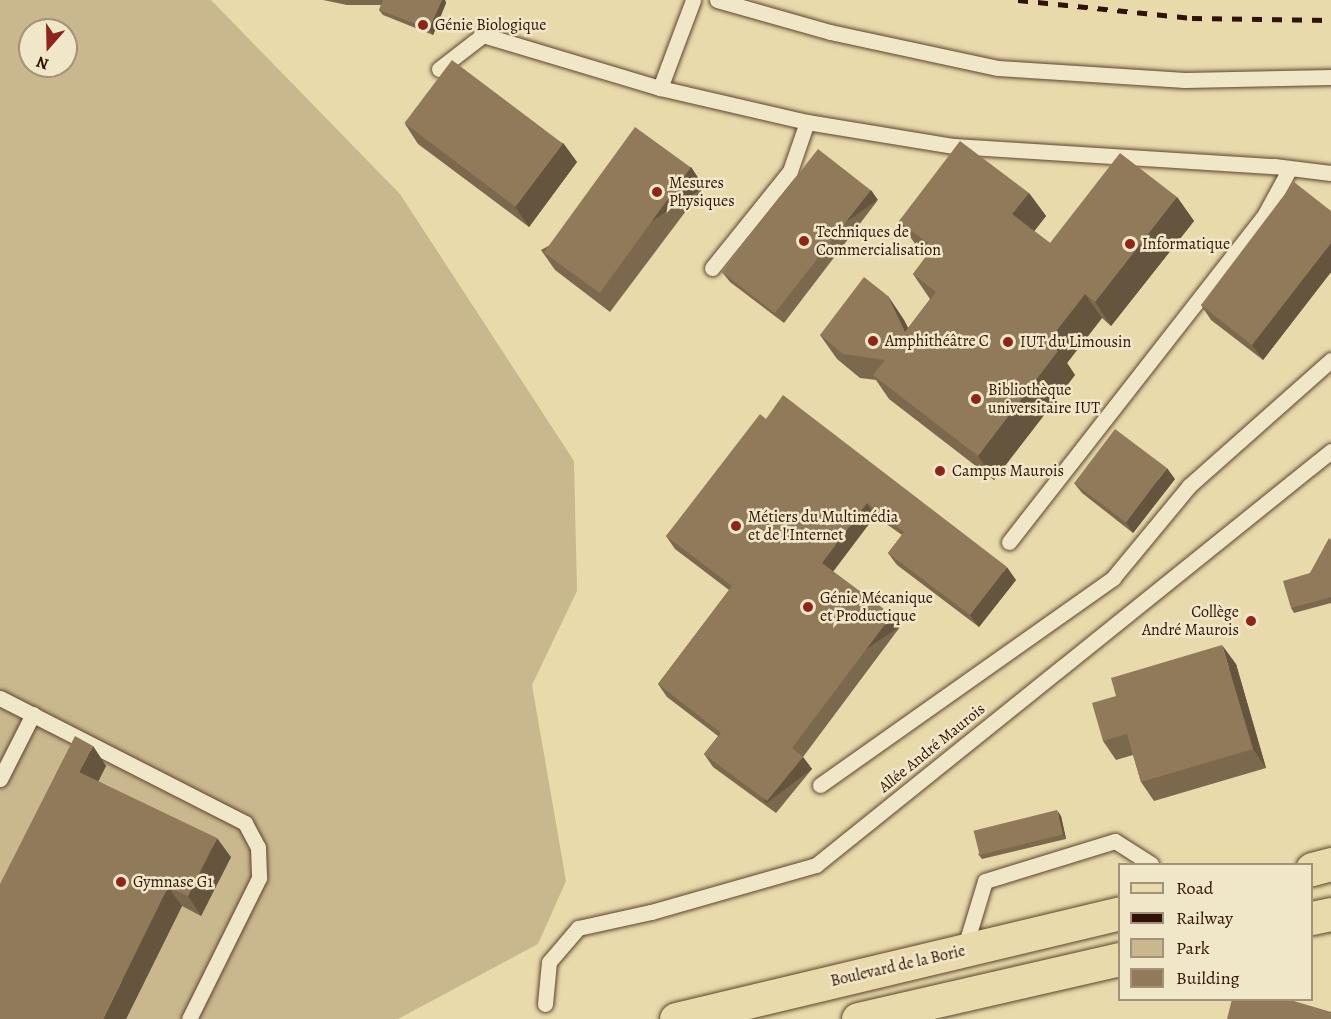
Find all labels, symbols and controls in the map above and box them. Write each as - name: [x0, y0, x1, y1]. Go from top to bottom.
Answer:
- place label: Génie Biologique: [435, 15, 546, 35]
- north arrow: [18, 18, 78, 78]
- marker: Génie Biologique: [416, 18, 430, 32]
- text: N: [33, 51, 52, 75]
- place label: Mesures Physiques: [669, 173, 735, 211]
- marker: Mesures Physiques: [650, 185, 664, 199]
- place label: Techniques de Commercialisation: [816, 222, 941, 260]
- marker: Techniques de Commercialisation: [797, 234, 811, 248]
- place label: Informatique: [1142, 234, 1230, 254]
- marker: Informatique: [1123, 237, 1137, 251]
- place label: Amphithéâtre C: [885, 331, 989, 351]
- place label: IUT du Limousin: [1020, 332, 1131, 352]
- marker: Amphithéâtre C: [866, 334, 880, 348]
- marker: IUT du Limousin: [1001, 335, 1015, 349]
- place label: Bibliothèque universitaire IUT: [988, 380, 1100, 418]
- marker: Bibliothèque universitaire IUT: [969, 392, 983, 406]
- place label: Campus Maurois: [952, 461, 1064, 481]
- marker: Campus Maurois: [933, 464, 947, 478]
- place label: Métiers du Multimédia et de l'Internet: [748, 507, 898, 545]
- marker: Métiers du Multimédia et de l'Internet: [729, 519, 743, 533]
- place label: Génie Mécanique et Productique: [820, 588, 933, 626]
- marker: Génie Mécanique et Productique: [801, 600, 815, 614]
- place label: Collège André Maurois: [1142, 602, 1239, 640]
- marker: Collège André Maurois: [1244, 614, 1258, 628]
- street label: Allée André Maurois: [875, 699, 989, 797]
- legend: [1118, 863, 1313, 1001]
- place label: Gymnase G1: [133, 872, 213, 892]
- marker: Gymnase G1: [114, 875, 128, 889]
- text: Road: [1176, 876, 1213, 900]
- text: Railway: [1176, 906, 1233, 930]
- text: Park: [1176, 936, 1210, 960]
- street label: Boulevard de la Borie: [829, 941, 967, 991]
- text: Building: [1176, 966, 1240, 990]

